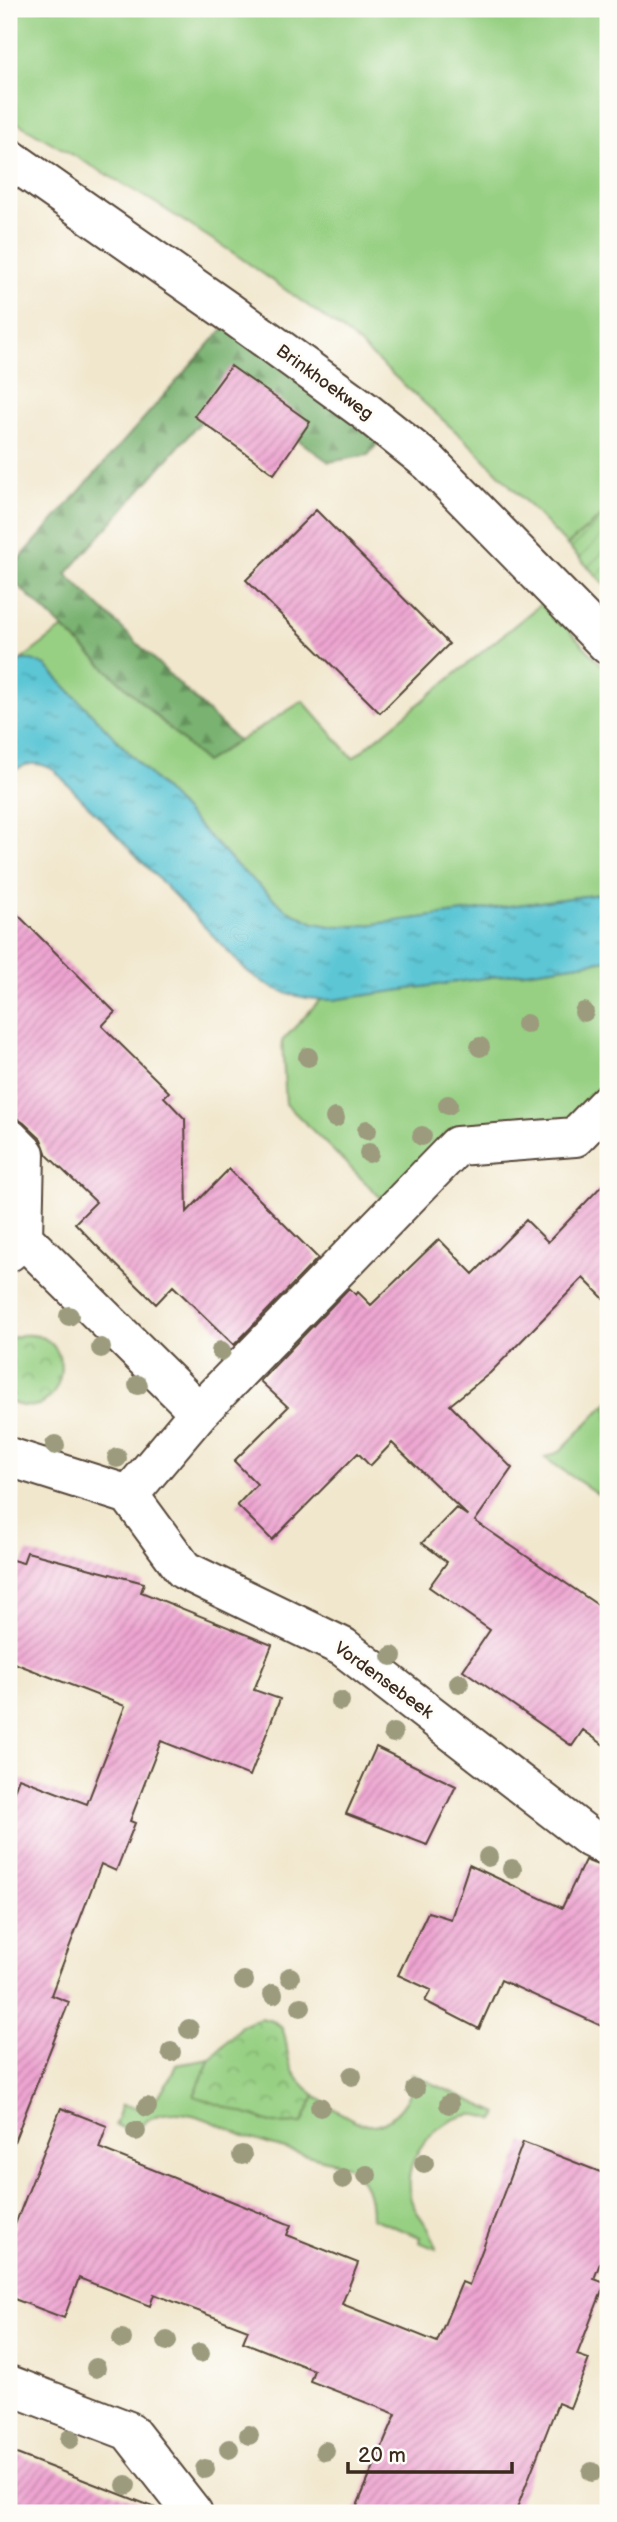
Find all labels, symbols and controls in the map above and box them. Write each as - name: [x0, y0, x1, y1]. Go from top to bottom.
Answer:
- street label: Brinkhoekweg: [272, 340, 377, 425]
- street label: Vordensebeek: [330, 1637, 437, 1723]
- scale bar: [348, 2431, 512, 2475]
- text: 20 m: [358, 2443, 406, 2468]

